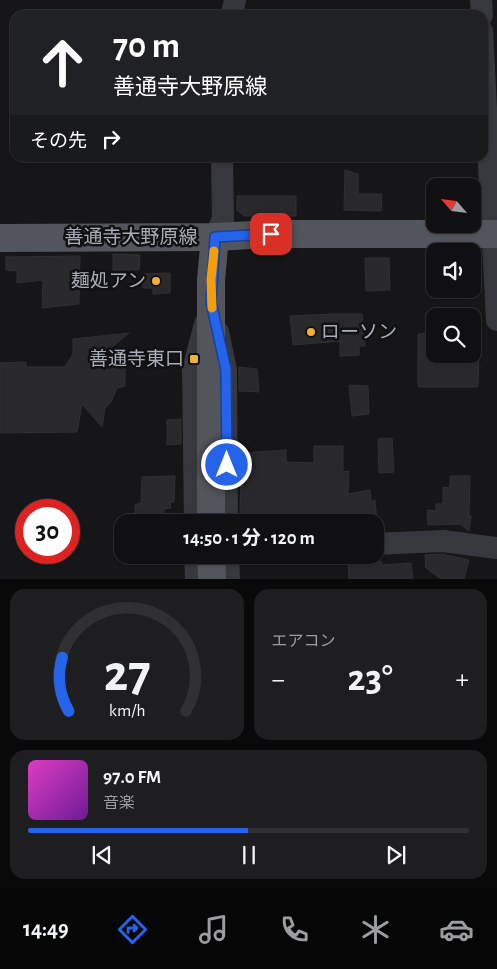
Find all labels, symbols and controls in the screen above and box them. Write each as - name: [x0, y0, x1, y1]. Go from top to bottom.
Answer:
- text: 70 m: [113, 29, 180, 64]
- icon: ahead: [30, 30, 95, 95]
- text: 善通寺大野原線: [113, 76, 267, 98]
- icon: right: [97, 125, 125, 153]
- text: その先: [30, 132, 87, 151]
- north arrow: [426, 178, 481, 232]
- map controls: [426, 178, 481, 363]
- pin: [250, 213, 292, 255]
- icon: arrive: [257, 220, 285, 248]
- street label: 善通寺大野原線: [64, 226, 198, 247]
- button: sound: [426, 243, 481, 298]
- place label: 麺処アン: [71, 270, 146, 291]
- marker: 麺処アン: [150, 275, 162, 287]
- button: search: [426, 308, 481, 363]
- place label: ローソン: [321, 323, 397, 342]
- marker: ローソン: [305, 326, 317, 338]
- place label: 善通寺東口: [89, 348, 184, 369]
- marker: 善通寺東口: [188, 353, 200, 365]
- position arrow: [200, 438, 252, 490]
- speed limit sign: 30: [15, 499, 80, 564]
- text: 14:50 · 1 分 · 120 m: [183, 529, 315, 548]
- text: エアコン: [272, 633, 336, 649]
- text: 27: [103, 648, 150, 700]
- text: 23°: [348, 660, 393, 698]
- text: −: [272, 666, 285, 694]
- text: +: [456, 666, 469, 694]
- text: km/h: [108, 702, 145, 720]
- text: 97.0 FM: [103, 768, 161, 787]
- text: 音楽: [103, 795, 135, 811]
- icon: previous: [88, 841, 116, 869]
- icon: pause: [235, 841, 263, 869]
- icon: next: [382, 841, 410, 869]
- icon: directions: [115, 912, 150, 947]
- icon: music: [196, 912, 231, 947]
- icon: phone: [277, 912, 312, 947]
- icon: climate: [358, 912, 393, 947]
- icon: car: [439, 912, 474, 947]
- text: 14:49: [23, 918, 69, 940]

